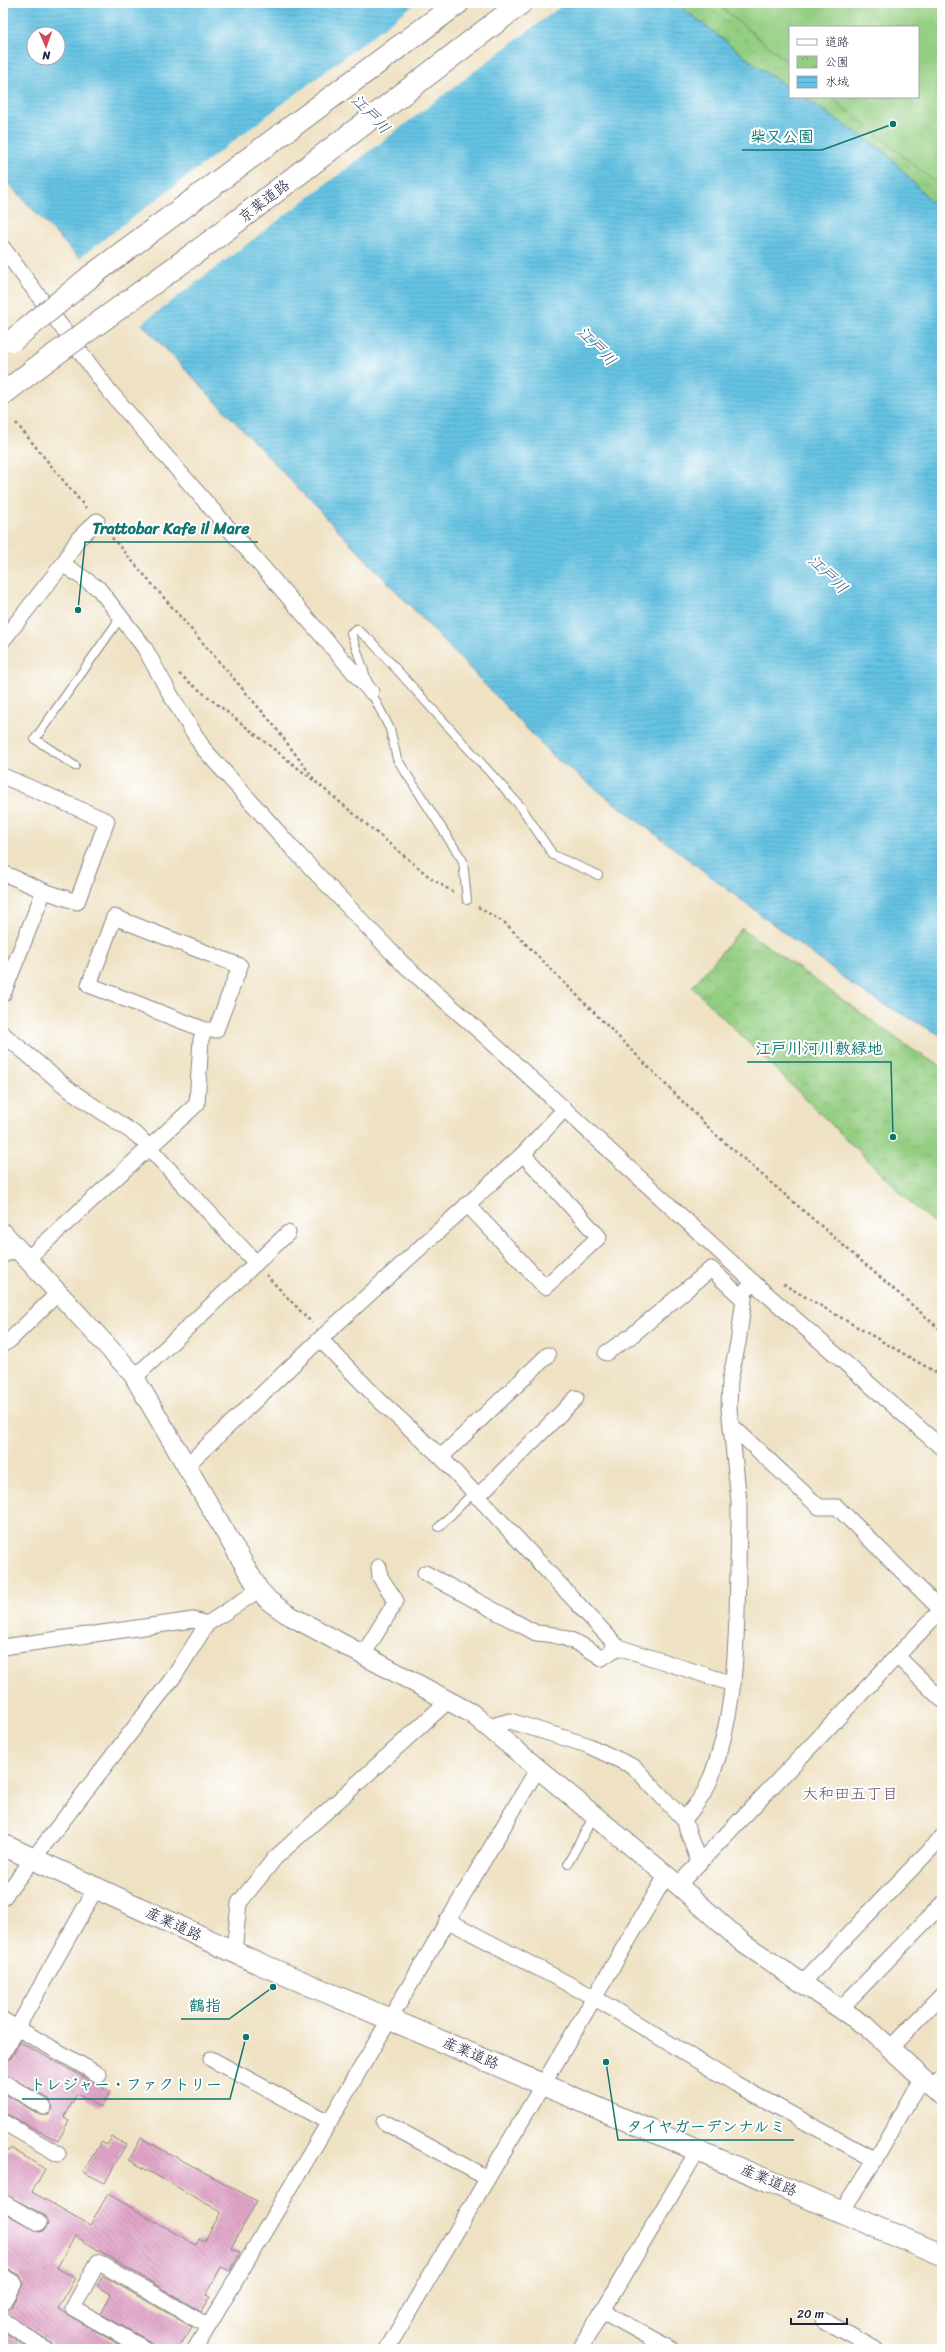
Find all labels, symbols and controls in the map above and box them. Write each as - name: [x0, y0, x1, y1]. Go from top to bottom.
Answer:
- north arrow: [26, 26, 66, 66]
- legend: [789, 26, 919, 98]
- text: 道路: [825, 31, 849, 53]
- text: N: [42, 46, 51, 65]
- text: 公園: [825, 51, 849, 73]
- text: 水域: [825, 71, 849, 93]
- water label: 江戸川: [344, 87, 398, 141]
- callout: 柴又公園: [742, 122, 822, 150]
- text: 柴又公園: [750, 122, 814, 151]
- street label: 京葉道路: [232, 172, 296, 230]
- water label: 江戸川: [570, 319, 624, 373]
- callout: Trattobar Kafe il Mare: [85, 514, 258, 542]
- text: Trattobar Kafe il Mare: [93, 514, 250, 543]
- water label: 江戸川: [801, 547, 855, 601]
- callout: 江戸川河川敷緑地: [747, 1034, 891, 1062]
- text: 江戸川河川敷緑地: [755, 1034, 883, 1063]
- district label: 大和田五丁目: [802, 1779, 898, 1808]
- street label: 産業道路: [141, 1900, 207, 1948]
- callout: 鶴指: [181, 1991, 229, 2019]
- text: 鶴指: [189, 1991, 221, 2020]
- street label: 産業道路: [438, 2029, 504, 2077]
- text: トレジャー・ファクトリー: [30, 2070, 222, 2099]
- callout: トレジャー・ファクトリー: [22, 2071, 230, 2099]
- callout: タイヤガーデンナルミ: [618, 2112, 794, 2140]
- text: タイヤガーデンナルミ: [626, 2112, 786, 2141]
- street label: 産業道路: [736, 2156, 802, 2204]
- scale bar: [791, 2300, 847, 2326]
- text: 20 m: [797, 2303, 824, 2325]

